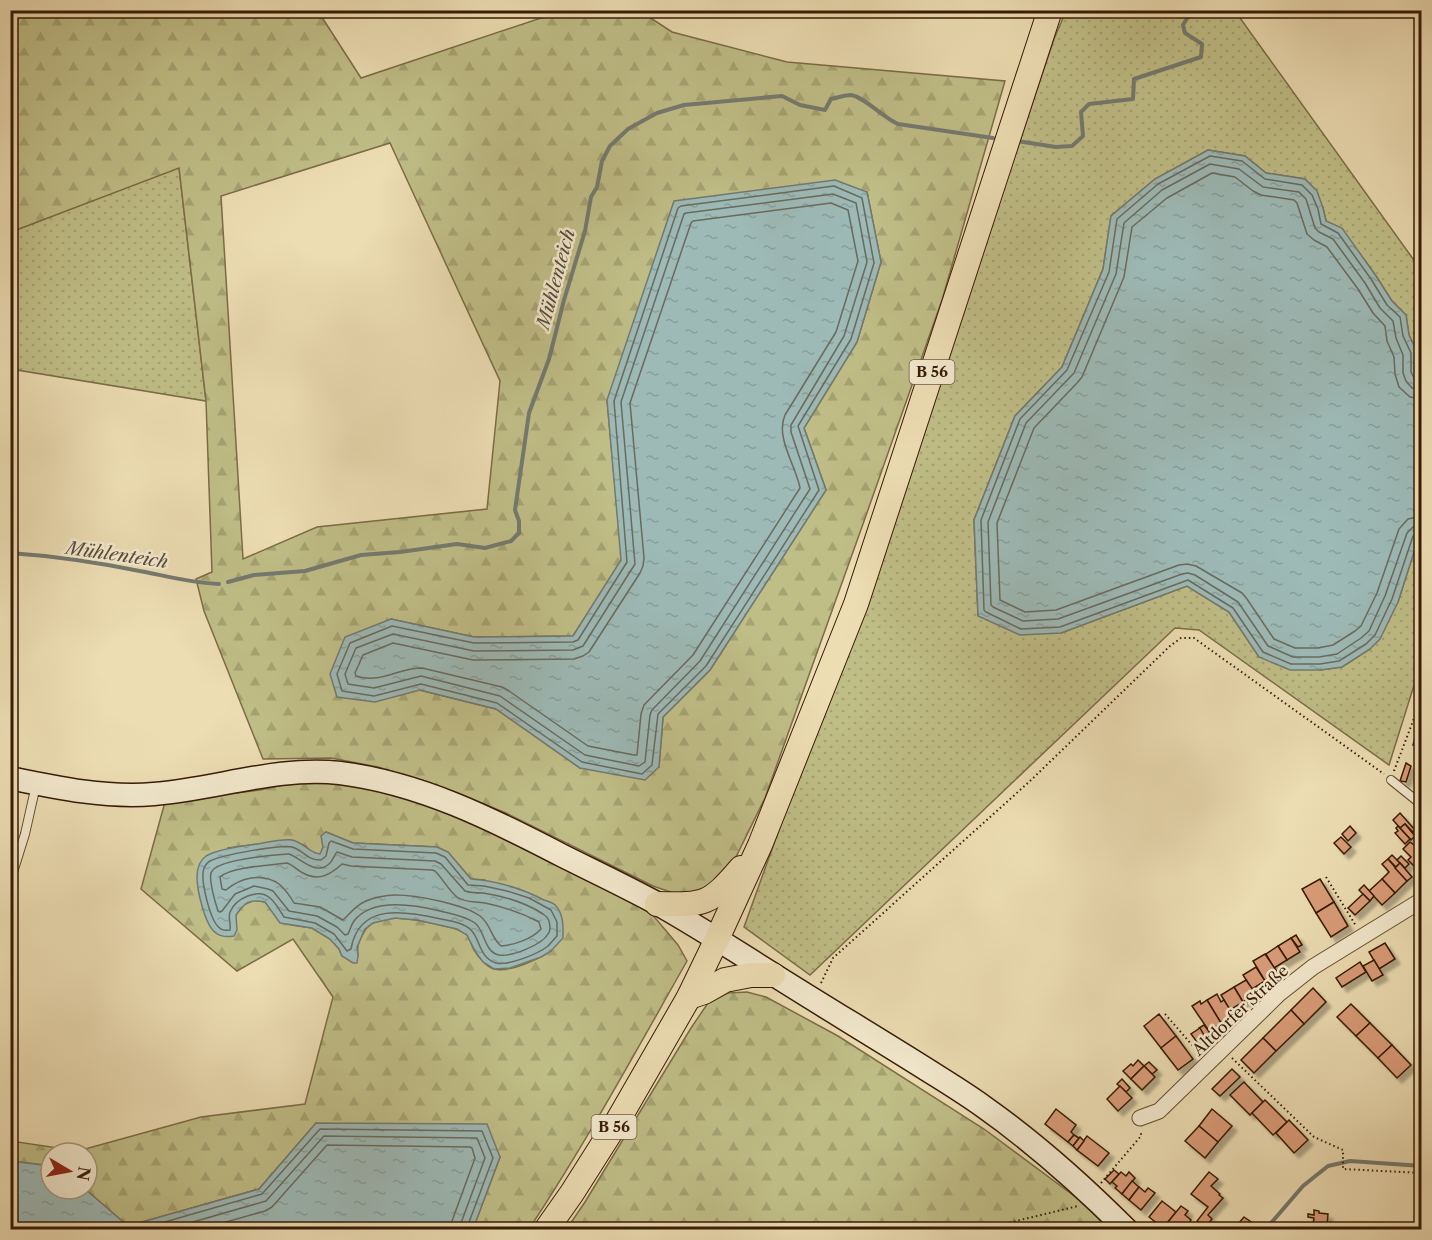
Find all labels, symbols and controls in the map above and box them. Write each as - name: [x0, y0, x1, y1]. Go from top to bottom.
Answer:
- water label: Mühlenteich: [532, 227, 580, 333]
- road number: B 56: [910, 360, 954, 384]
- water label: Mühlenteich: [63, 537, 169, 573]
- street label: Altdorfer Straße: [1187, 960, 1292, 1060]
- road number: B 56: [592, 1115, 636, 1139]
- north arrow: [39, 1141, 99, 1201]
- text: N: [73, 1165, 95, 1182]

